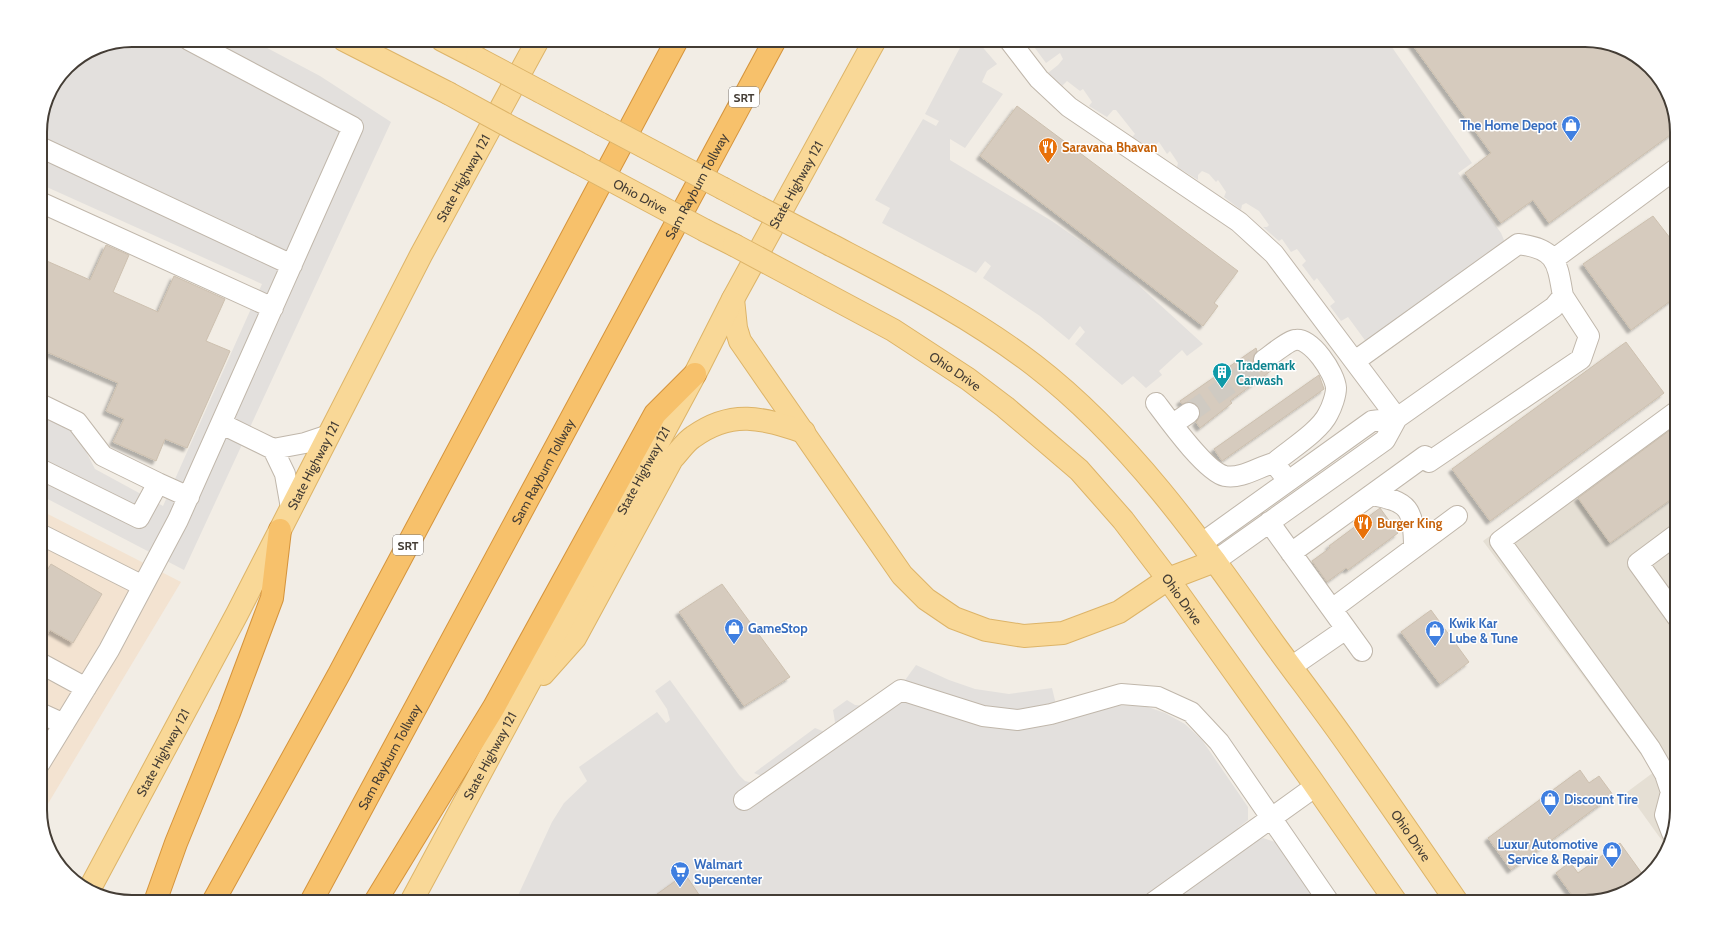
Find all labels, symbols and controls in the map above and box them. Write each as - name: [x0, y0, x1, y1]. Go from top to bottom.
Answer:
- road number: SRT: [729, 87, 759, 107]
- shop icon: The Home Depot: [1560, 114, 1582, 142]
- place label: The Home Depot: [1460, 117, 1558, 133]
- street label: Sam Rayburn Tollway: [661, 130, 732, 242]
- street label: State Highway 121: [433, 132, 493, 225]
- restaurant icon: Saravana Bhavan: [1037, 136, 1059, 164]
- street label: State Highway 121: [765, 138, 826, 231]
- place label: Saravana Bhavan: [1062, 139, 1157, 155]
- street label: Ohio Drive: [611, 175, 671, 217]
- street label: Ohio Drive: [926, 348, 985, 394]
- place label: Trademark Carwash: [1236, 357, 1296, 388]
- building icon: Trademark Carwash: [1211, 361, 1233, 389]
- street label: Sam Rayburn Tollway: [508, 415, 578, 527]
- street label: State Highway 121: [284, 419, 342, 512]
- street label: State Highway 121: [613, 424, 673, 517]
- restaurant icon: Burger King: [1352, 512, 1374, 540]
- place label: Burger King: [1377, 515, 1443, 531]
- road number: SRT: [393, 535, 423, 555]
- street label: Ohio Drive: [1159, 570, 1206, 628]
- place label: Kwik Kar Lube & Tune: [1449, 615, 1518, 646]
- shop icon: GameStop: [723, 617, 745, 645]
- shop icon: Kwik Kar Lube & Tune: [1424, 619, 1446, 647]
- place label: GameStop: [748, 620, 808, 636]
- street label: Sam Rayburn Tollway: [354, 701, 424, 812]
- street label: State Highway 121: [133, 706, 193, 799]
- street label: State Highway 121: [460, 709, 520, 802]
- shop icon: Discount Tire: [1539, 788, 1561, 816]
- place label: Discount Tire: [1564, 791, 1638, 807]
- street label: Ohio Drive: [1388, 806, 1435, 864]
- place label: Luxur Automotive Service & Repair: [1497, 836, 1599, 867]
- shop icon: Luxur Automotive Service & Repair: [1601, 840, 1623, 868]
- place label: Walmart Supercenter: [694, 856, 763, 887]
- supermarket icon: Walmart Supercenter: [669, 860, 691, 888]

